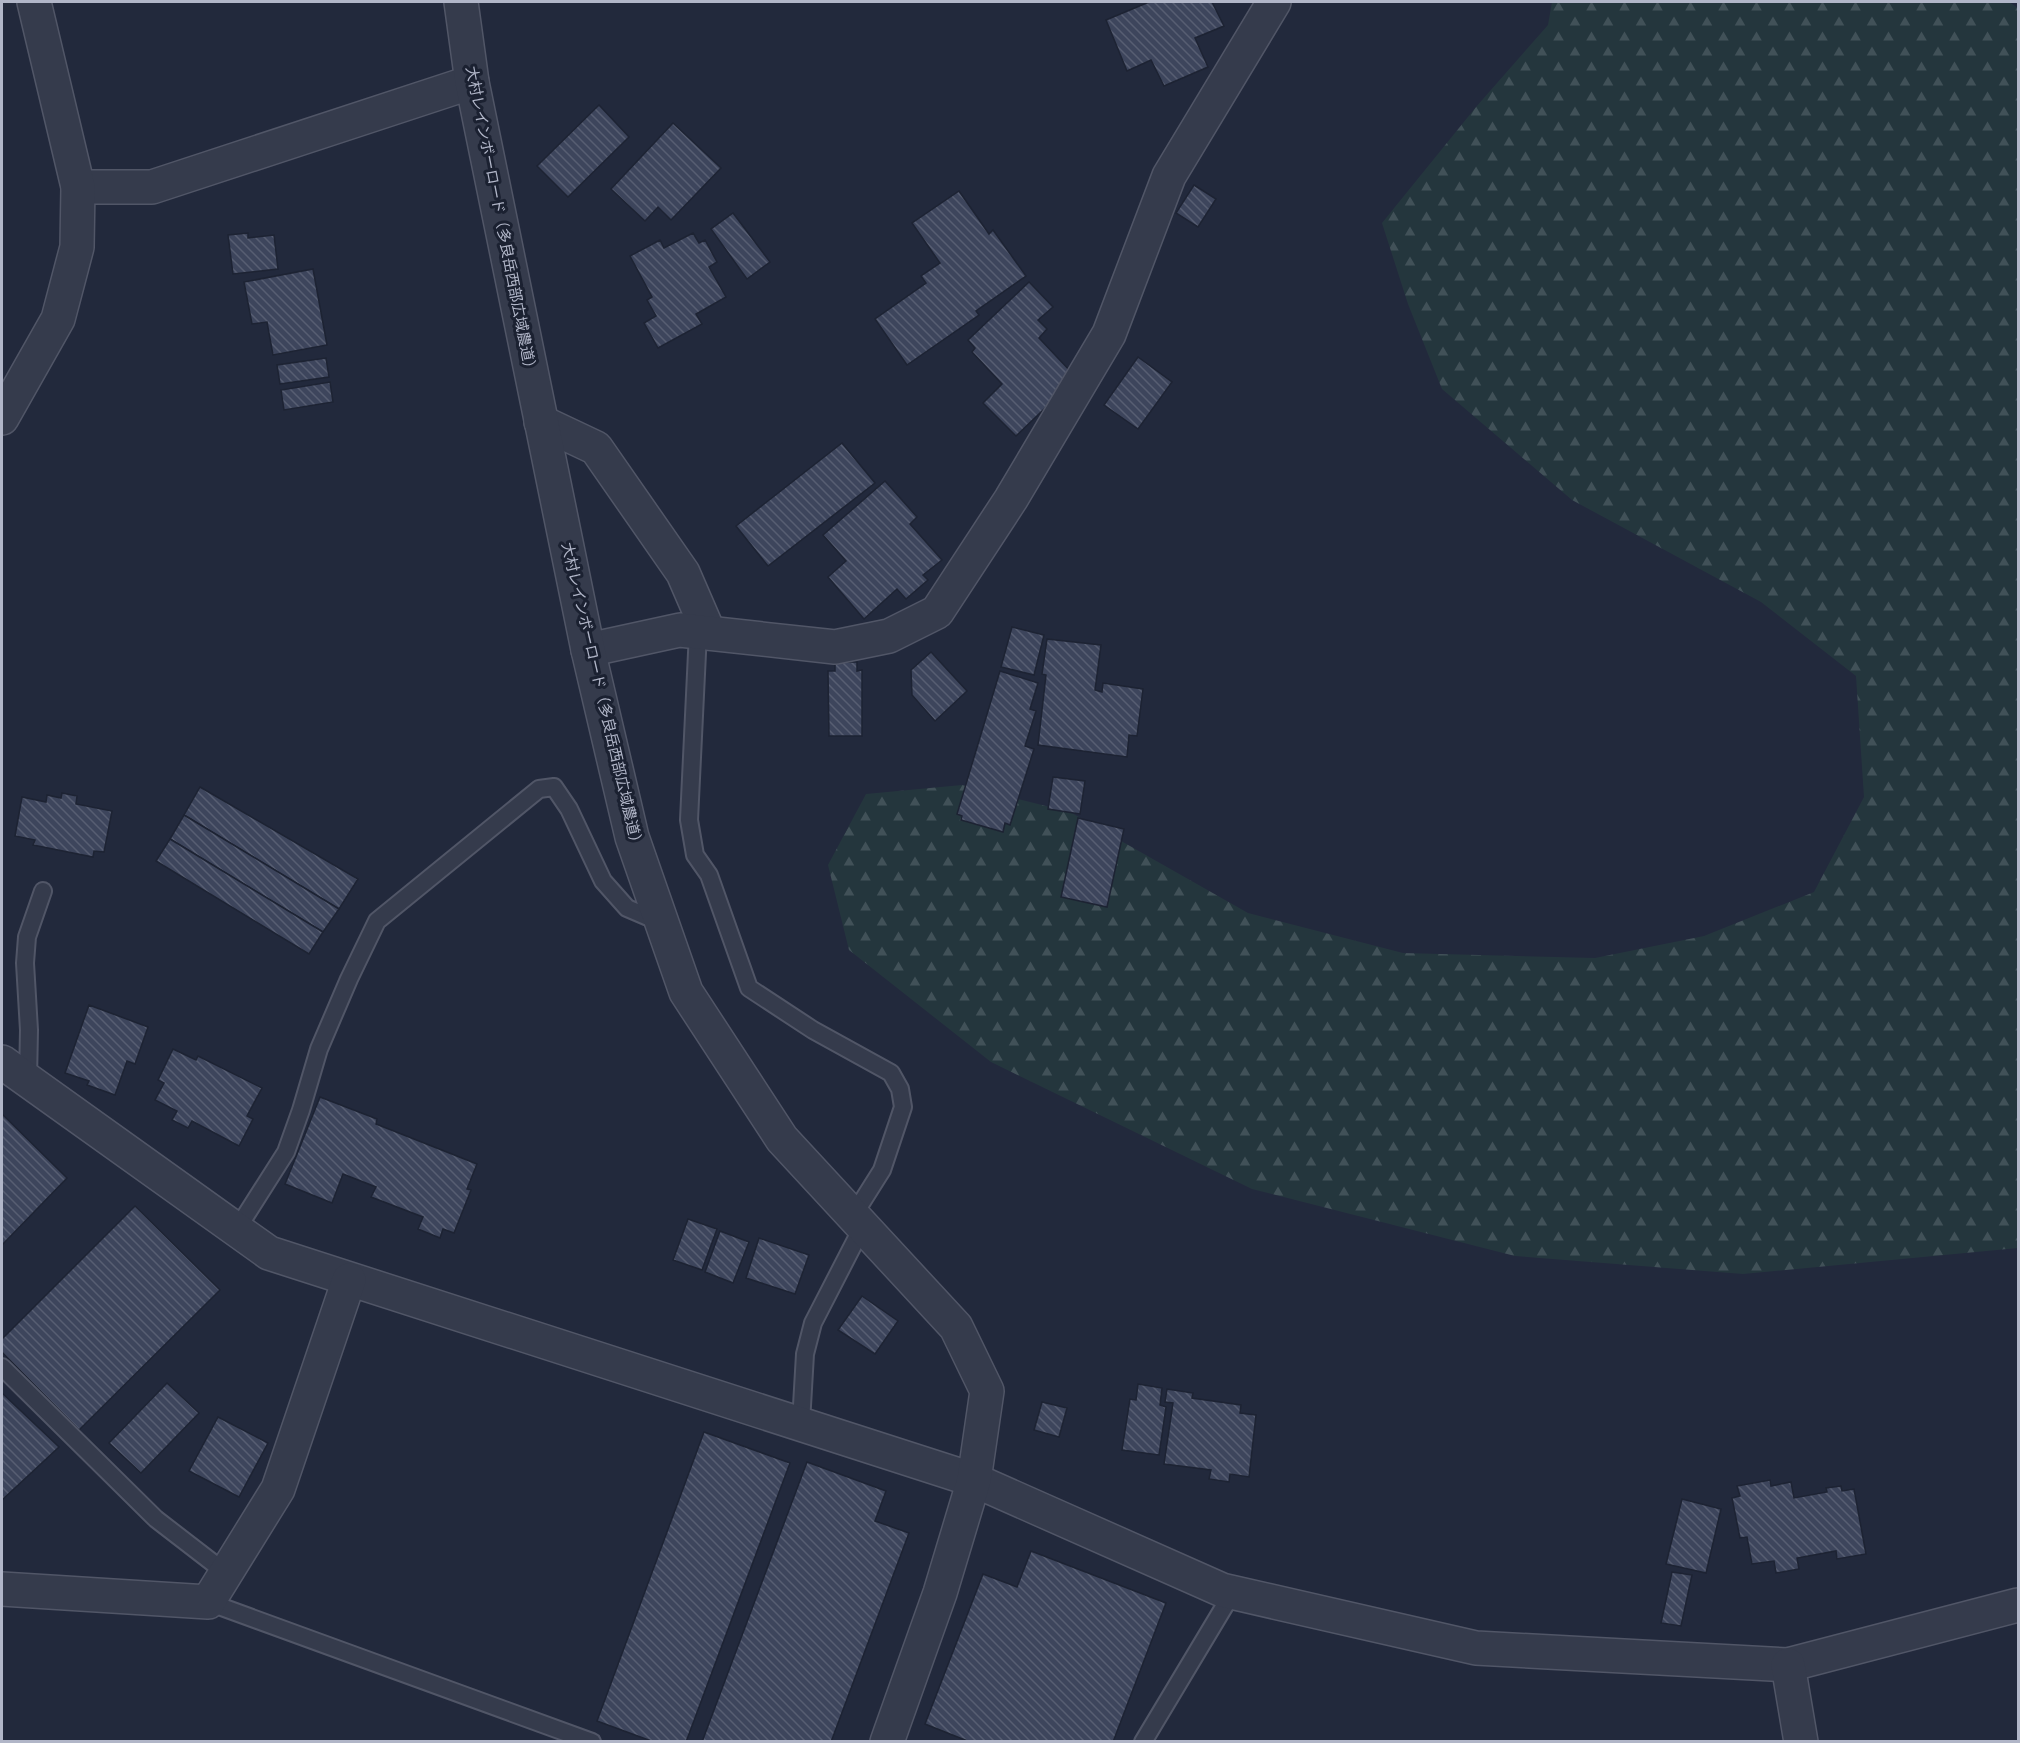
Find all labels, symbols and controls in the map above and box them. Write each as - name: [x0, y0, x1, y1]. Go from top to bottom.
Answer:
- street label: 大村レインボーロード（多良岳西部広域農道）: [462, 65, 540, 377]
- street label: 大村レインボーロード（多良岳西部広域農道）: [558, 541, 646, 851]

